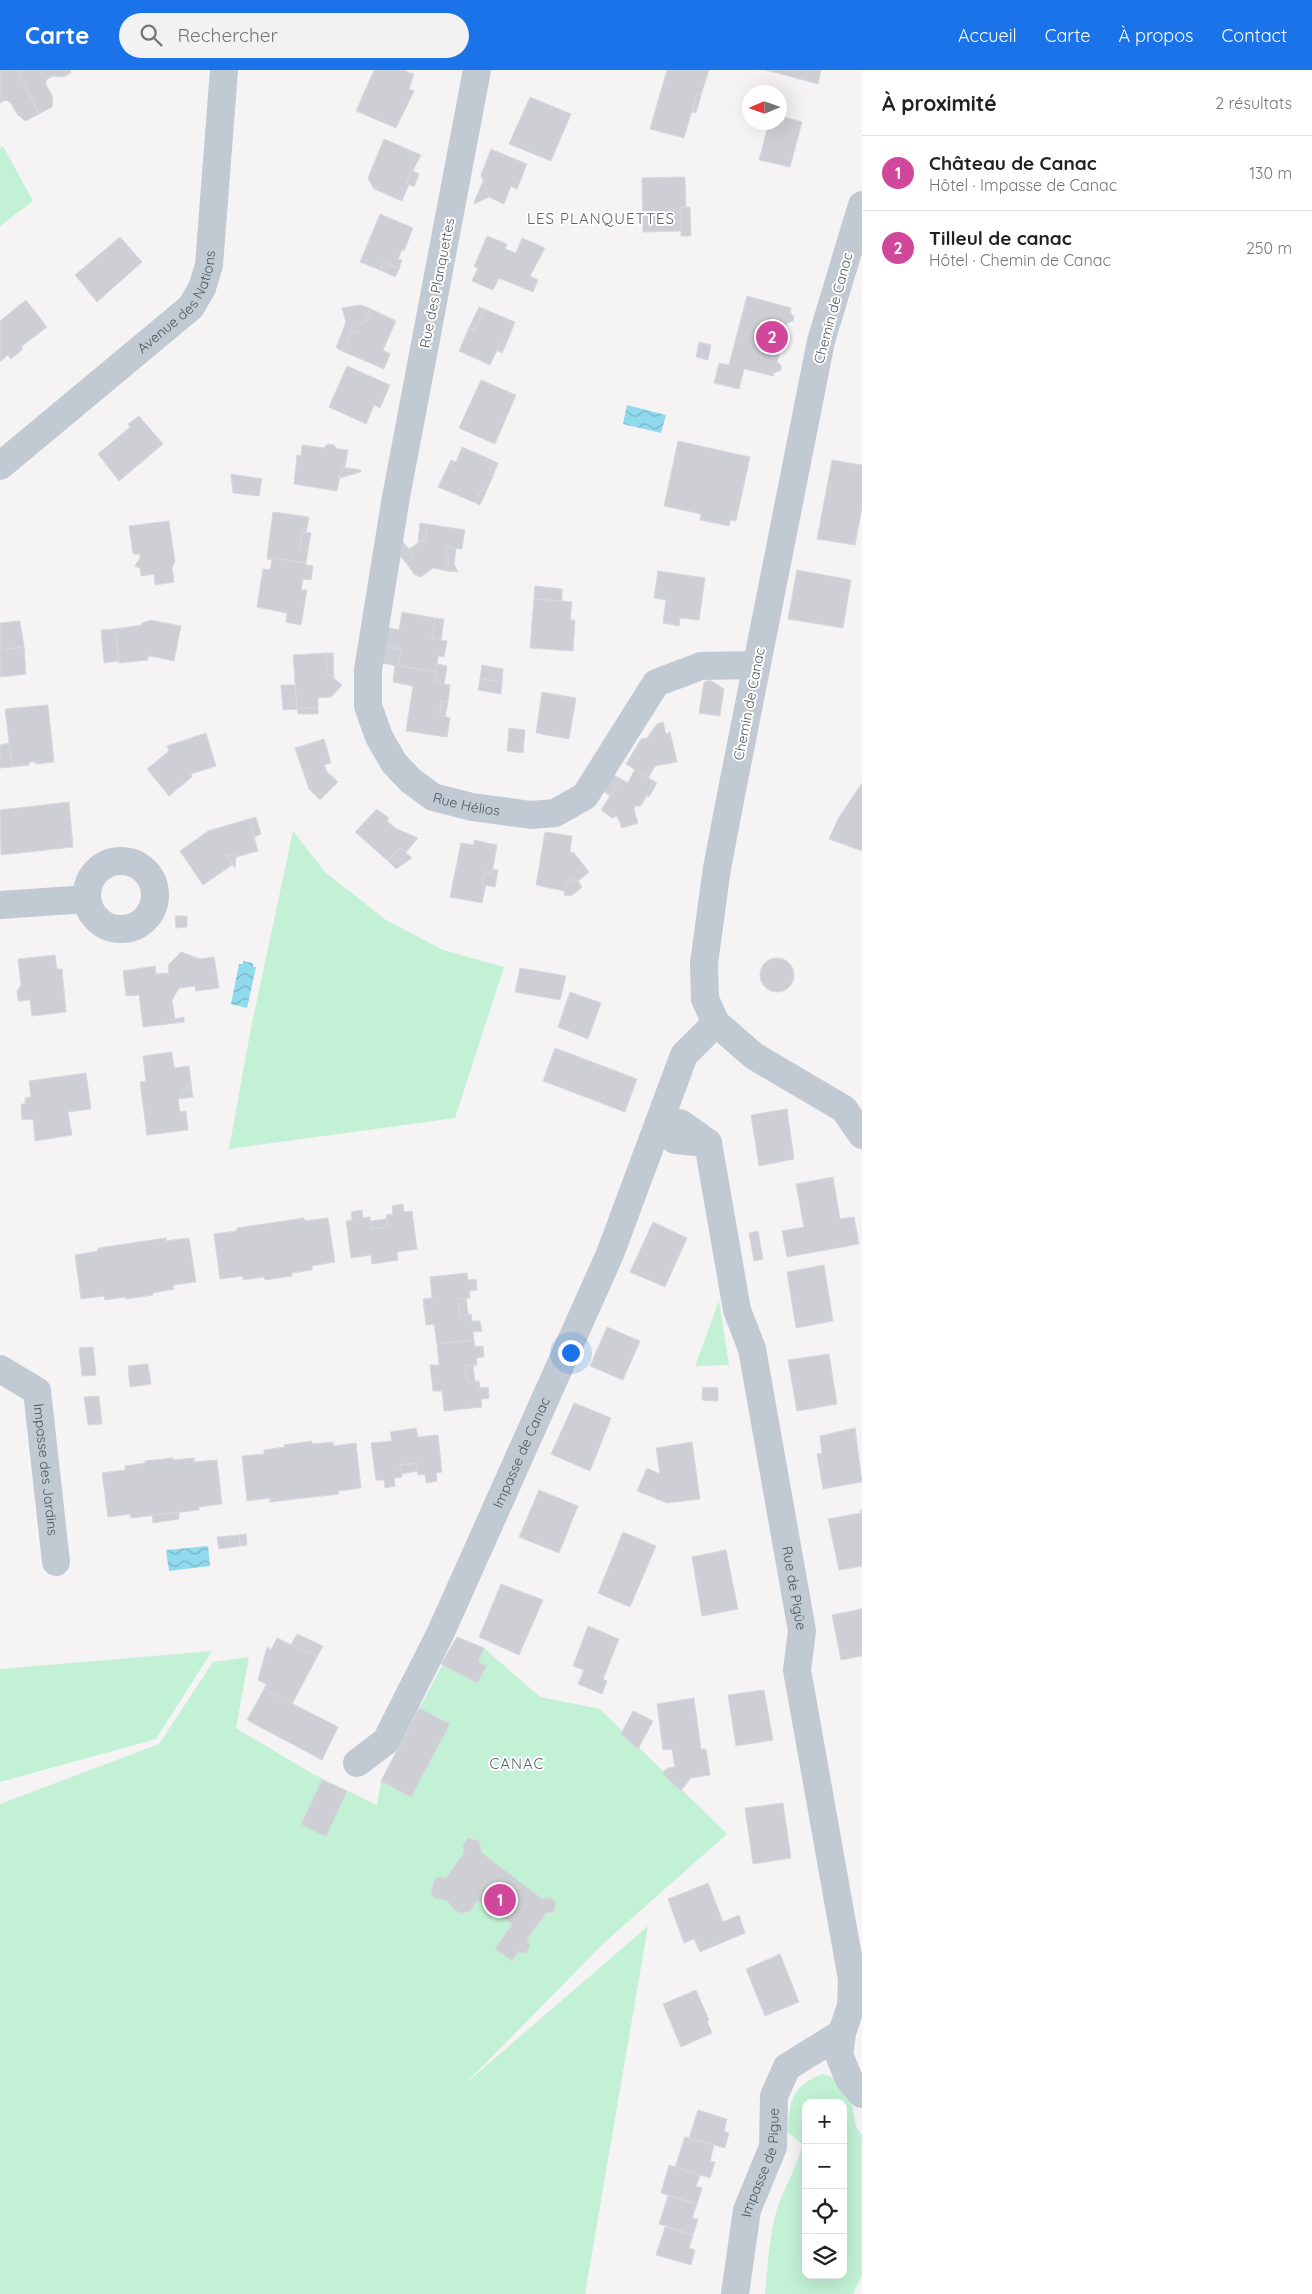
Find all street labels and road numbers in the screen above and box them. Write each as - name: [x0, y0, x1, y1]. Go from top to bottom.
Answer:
- street label: Rue des Planquettes: [416, 216, 458, 350]
- street label: Avenue des Nations: [133, 250, 219, 357]
- street label: Chemin de Canac: [810, 250, 856, 366]
- street label: Chemin de Canac: [729, 646, 769, 762]
- street label: Rue Hélios: [431, 788, 501, 820]
- street label: Impasse de Canac: [489, 1394, 554, 1511]
- street label: Impasse des Jardins: [29, 1403, 62, 1536]
- street label: Rue de Pigüe: [778, 1545, 811, 1632]
- street label: Impasse de Pigue: [737, 2108, 783, 2218]

